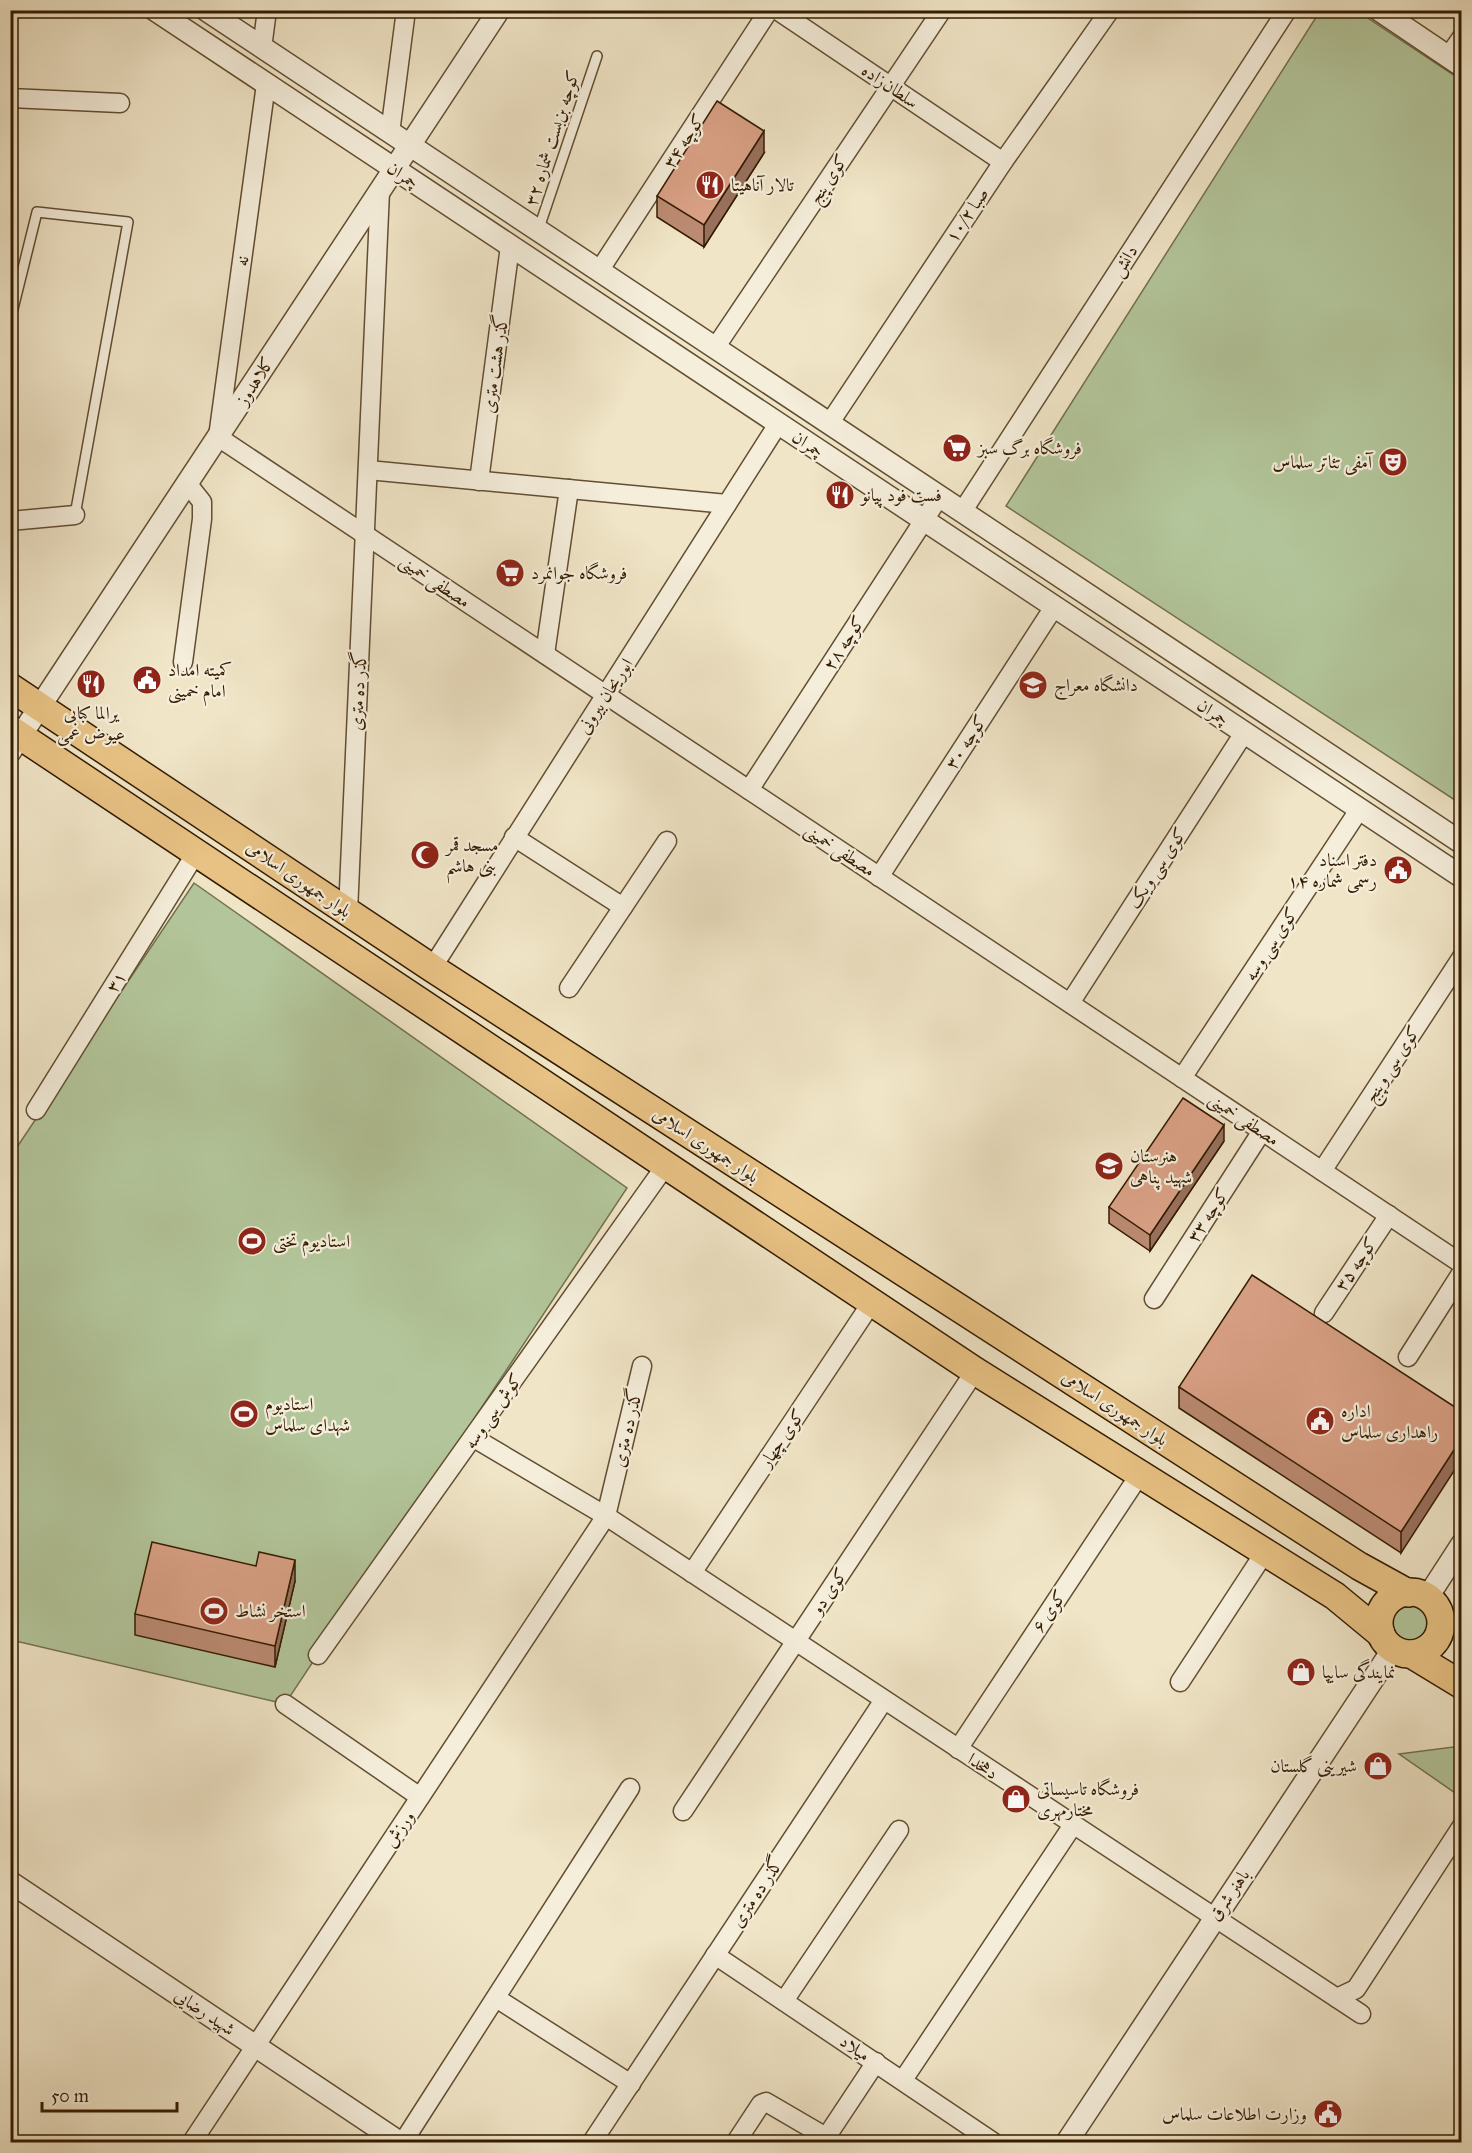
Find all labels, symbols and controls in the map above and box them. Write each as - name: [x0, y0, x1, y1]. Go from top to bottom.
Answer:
- street label: سلطان‌زاده: [857, 59, 923, 113]
- street label: کوچه بن‌بست شماره ۳۲: [520, 67, 586, 209]
- street label: کوچه ۳۴: [658, 110, 711, 174]
- street label: کوی پنج: [803, 150, 857, 211]
- street label: چمران: [382, 157, 423, 194]
- restaurant icon: تالار آناهیتا: [694, 169, 726, 201]
- place label: تالار آناهیتا: [731, 174, 794, 196]
- street label: صبا ۱۰/۲: [941, 183, 993, 247]
- street label: دانش: [1106, 241, 1143, 281]
- street label: نه: [230, 254, 254, 268]
- street label: گذر هشت متری: [475, 313, 513, 415]
- street label: کلاهدوز: [230, 353, 279, 411]
- street label: چمران: [787, 426, 828, 463]
- supermarket icon: فروشگاه برگ سبز: [941, 432, 973, 464]
- place label: فروشگاه برگ سبز: [976, 436, 1082, 460]
- theatre icon: آمفی تئاتر سلماس: [1377, 446, 1409, 478]
- place label: آمفی تئاتر سلماس: [1273, 451, 1374, 475]
- restaurant icon: فست فود پیانو: [824, 479, 856, 511]
- place label: فست فود پیانو: [859, 484, 942, 509]
- street label: مصطفی خمینی: [394, 549, 475, 614]
- supermarket icon: فروشگاه جوانمرد: [494, 557, 526, 589]
- place label: فروشگاه جوانمرد: [531, 561, 627, 585]
- street label: کوچه ۲۸: [818, 612, 871, 676]
- street label: گذر ده متری: [343, 651, 371, 731]
- street label: ابوریحان بیرونی: [572, 654, 638, 738]
- place label: کمیته امداد امام خمینی: [168, 659, 233, 707]
- public building icon: کمیته امداد امام خمینی: [131, 664, 163, 696]
- restaurant icon: یرالما کبابی عیوض عمی: [75, 668, 107, 700]
- school or university icon: دانشگاه معراج: [1017, 669, 1049, 701]
- place label: دانشگاه معراج: [1054, 673, 1138, 701]
- street label: چمران: [1192, 694, 1233, 731]
- place label: یرالما کبابی عیوض عمی: [57, 702, 125, 746]
- street label: کوچه ۳۰: [940, 711, 993, 775]
- street label: مصطفی خمینی: [799, 818, 880, 883]
- street label: کوی سی ویک: [1123, 823, 1193, 914]
- place label: مسجد قمر بنی هاشم: [444, 834, 498, 884]
- street label: بلوار جمهوری اسلامی: [242, 836, 356, 922]
- mosque icon: مسجد قمر بنی هاشم: [409, 839, 441, 871]
- place label: دفتر اسناد رسمی شماره ۱۴: [1287, 849, 1377, 893]
- public building icon: دفتر اسناد رسمی شماره ۱۴: [1382, 854, 1414, 886]
- street label: کوی سی وسه: [1239, 903, 1305, 986]
- street label: ۳۱: [101, 967, 131, 997]
- street label: کوی سی وپنج: [1359, 1021, 1429, 1109]
- street label: مصطفی خمینی: [1203, 1087, 1284, 1152]
- street label: بلوار جمهوری اسلامی: [649, 1103, 763, 1187]
- place label: هنرستان شهید پناهی: [1130, 1145, 1192, 1191]
- school or university icon: هنرستان شهید پناهی: [1093, 1150, 1125, 1182]
- street label: کوچه ۳۳: [1182, 1184, 1235, 1248]
- sports icon: استادیوم تختی: [236, 1225, 268, 1257]
- place label: استادیوم تختی: [273, 1230, 350, 1257]
- street label: کوچه ۳۵: [1330, 1233, 1384, 1296]
- street label: بلوار جمهوری اسلامی: [1058, 1366, 1172, 1450]
- street label: کوش سی وسه: [459, 1369, 529, 1454]
- street label: گذر ده متری: [605, 1386, 647, 1469]
- place label: استادیوم شهدای سلماس: [265, 1393, 350, 1437]
- sports icon: استادیوم شهدای سلماس: [228, 1398, 260, 1430]
- place label: اداره راهداری سلماس: [1341, 1400, 1438, 1443]
- street label: کوی چهار: [753, 1405, 810, 1474]
- public building icon: اداره راهداری سلماس: [1304, 1405, 1336, 1437]
- street label: کوی دو: [805, 1564, 852, 1620]
- street label: کوی ۶: [1027, 1586, 1071, 1636]
- sports icon: استخر نشاط: [198, 1595, 230, 1627]
- place label: استخر نشاط: [235, 1600, 306, 1623]
- shop icon: نمایندگی سایپا: [1285, 1656, 1317, 1688]
- place label: نمایندگی سایپا: [1322, 1658, 1396, 1684]
- street label: دهخدا: [964, 1748, 1002, 1784]
- shop icon: شیرینی گلستان: [1362, 1750, 1394, 1782]
- place label: شیرینی گلستان: [1270, 1755, 1357, 1778]
- place label: فروشگاه تاسیساتی مختارمهری: [1037, 1777, 1139, 1822]
- shop icon: فروشگاه تاسیساتی مختارمهری: [1000, 1783, 1032, 1815]
- street label: ورزش: [379, 1807, 419, 1851]
- street label: گذر ده متری: [724, 1851, 788, 1931]
- street label: باهنر شرق: [1204, 1865, 1255, 1926]
- street label: شهید رضایی: [170, 1984, 239, 2041]
- street label: میلاد: [836, 2030, 874, 2066]
- scale bar: [42, 2075, 177, 2113]
- text: 50 m: [51, 2085, 89, 2107]
- public building icon: وزارت اطلاعات سلماس: [1312, 2098, 1344, 2130]
- place label: وزارت اطلاعات سلماس: [1162, 2103, 1307, 2125]

